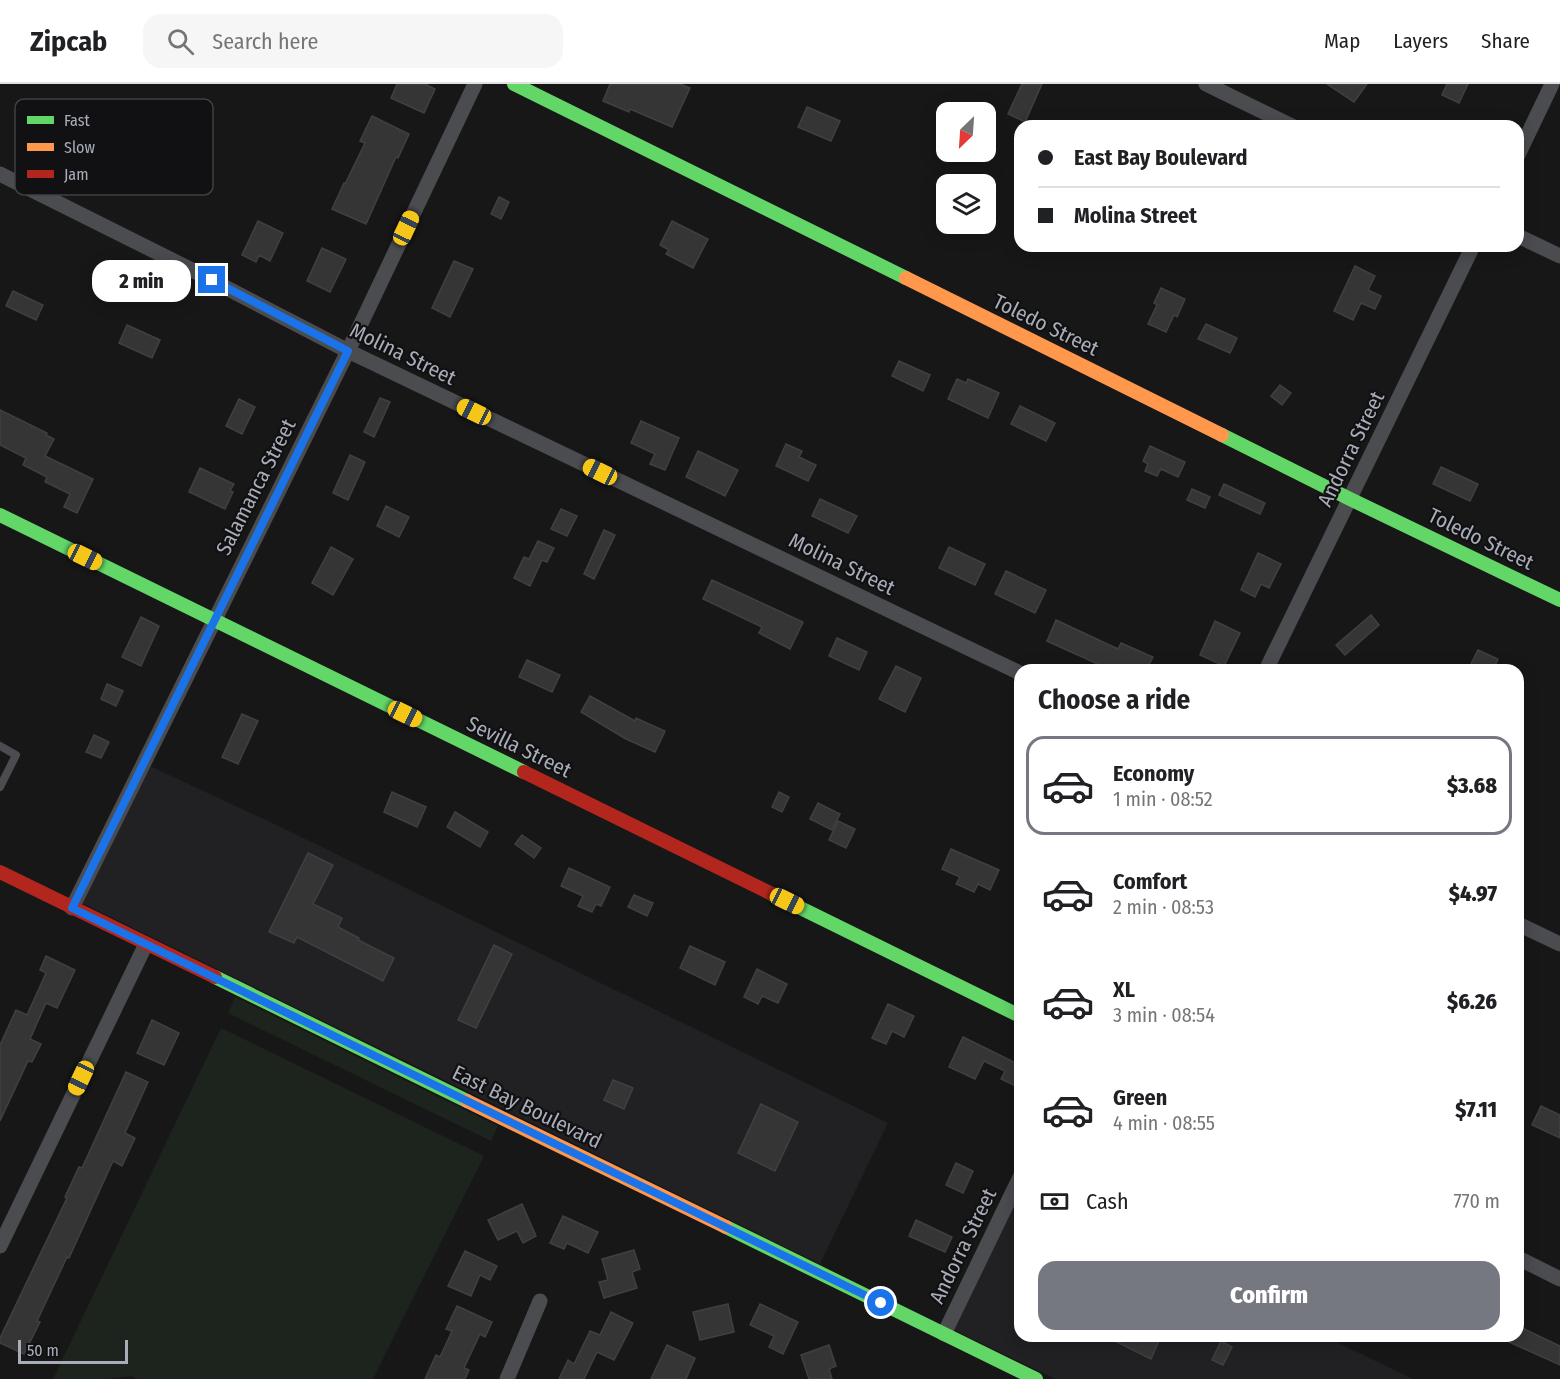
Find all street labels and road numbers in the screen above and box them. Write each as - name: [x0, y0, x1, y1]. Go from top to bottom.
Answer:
- street label: Toledo Street: [989, 288, 1103, 362]
- street label: Molina Street: [346, 317, 460, 391]
- street label: Andorra Street: [1312, 387, 1390, 511]
- street label: Salamanca Street: [211, 414, 302, 559]
- street label: Toledo Street: [1424, 502, 1538, 576]
- street label: Molina Street: [785, 527, 899, 601]
- street label: Sevilla Street: [462, 711, 576, 784]
- street label: East Bay Boulevard: [448, 1060, 606, 1154]
- street label: Andorra Street: [924, 1184, 1002, 1308]

